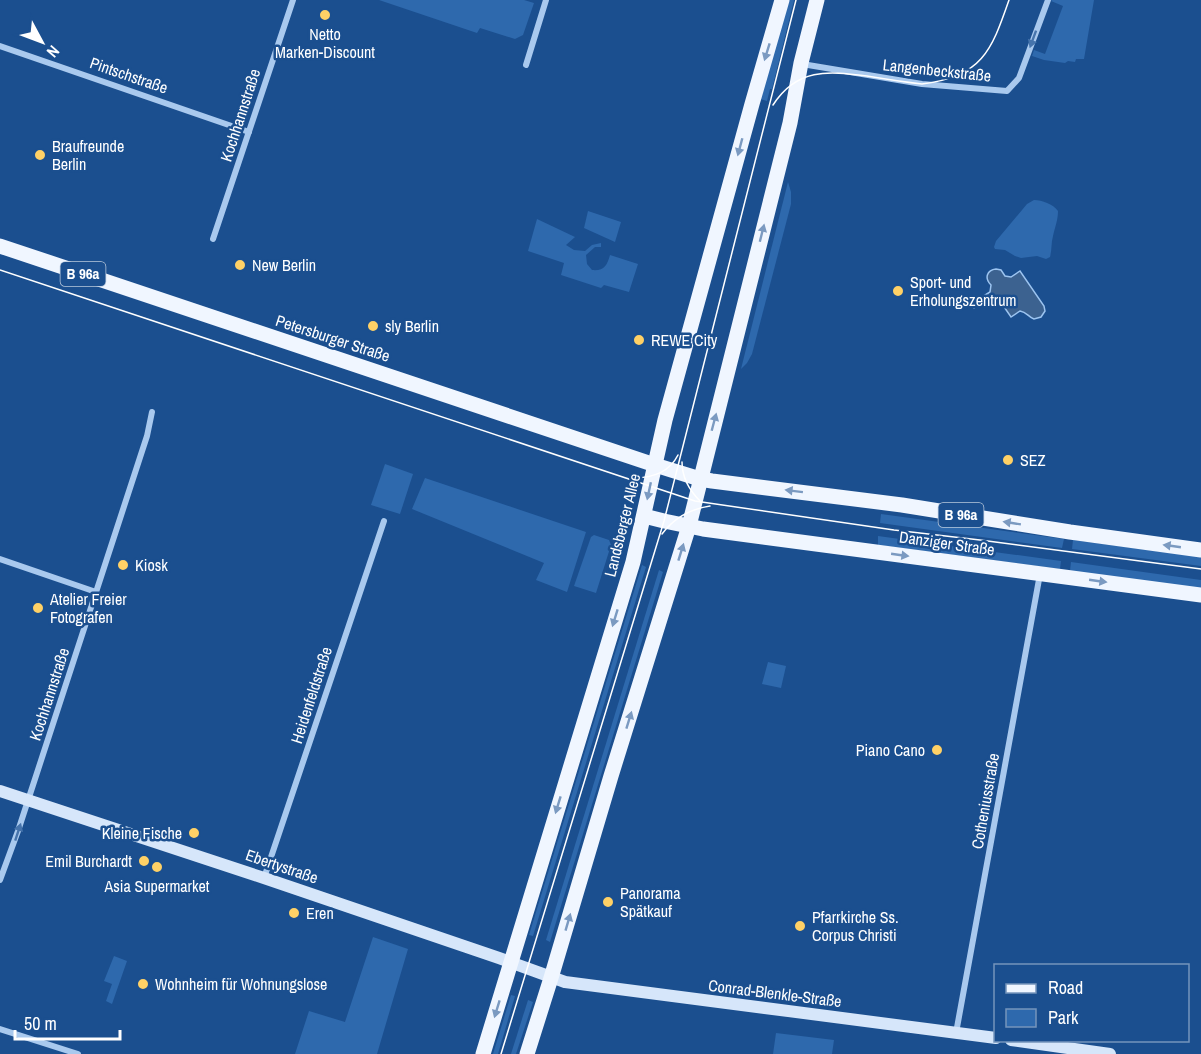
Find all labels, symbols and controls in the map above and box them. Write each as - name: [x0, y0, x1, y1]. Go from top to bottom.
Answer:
- marker: Netto Marken-Discount: [318, 8, 332, 22]
- north arrow: [12, 12, 72, 72]
- place label: Netto Marken-Discount: [275, 23, 375, 63]
- one-way arrow: [1028, 31, 1038, 49]
- text: N: [42, 41, 65, 63]
- one-way arrow: [762, 43, 771, 61]
- street label: Pintschstraße: [87, 51, 171, 99]
- street label: Langenbeckstraße: [882, 53, 992, 87]
- street label: Kochhannstraße: [215, 66, 265, 164]
- place label: Braufreunde Berlin: [52, 135, 124, 175]
- one-way arrow: [735, 138, 744, 156]
- marker: Braufreunde Berlin: [33, 148, 47, 162]
- one-way arrow: [758, 224, 768, 242]
- place label: New Berlin: [252, 254, 316, 276]
- marker: New Berlin: [233, 258, 247, 272]
- road number: B 96a: [60, 262, 106, 286]
- place label: Sport- und Erholungszentrum: [910, 271, 1016, 311]
- marker: Sport- und Erholungszentrum: [891, 284, 905, 298]
- street label: Petersburger Straße: [273, 309, 393, 367]
- place label: sly Berlin: [385, 315, 439, 337]
- marker: sly Berlin: [366, 319, 380, 333]
- place label: REWE City: [651, 329, 718, 351]
- marker: REWE City: [632, 333, 646, 347]
- one-way arrow: [710, 413, 720, 431]
- place label: SEZ: [1020, 449, 1046, 471]
- marker: SEZ: [1001, 453, 1015, 467]
- street label: Landsberger Allee: [599, 471, 645, 579]
- one-way arrow: [644, 481, 653, 500]
- one-way arrow: [784, 487, 803, 496]
- road number: B 96a: [938, 503, 984, 527]
- one-way arrow: [1002, 518, 1021, 527]
- street label: Danziger Straße: [898, 525, 996, 561]
- one-way arrow: [1163, 542, 1182, 551]
- one-way arrow: [677, 543, 686, 561]
- one-way arrow: [891, 550, 910, 559]
- place label: Kiosk: [135, 554, 168, 576]
- marker: Kiosk: [116, 558, 130, 572]
- one-way arrow: [1089, 577, 1108, 586]
- place label: Atelier Freier Fotografen: [49, 588, 127, 628]
- marker: Atelier Freier Fotografen: [31, 601, 45, 615]
- one-way arrow: [610, 609, 619, 627]
- street label: Heidenfeldstraße: [285, 644, 337, 746]
- street label: Kochhannstraße: [24, 645, 74, 743]
- one-way arrow: [624, 711, 634, 729]
- place label: Piano Cano: [856, 739, 925, 761]
- marker: Piano Cano: [930, 743, 944, 757]
- street label: Cotheniusstraße: [966, 751, 1004, 851]
- one-way arrow: [553, 796, 562, 814]
- place label: Kleine Fische: [102, 822, 182, 844]
- one-way arrow: [14, 823, 23, 841]
- marker: Kleine Fische: [187, 826, 201, 840]
- street label: Ebertystraße: [243, 843, 321, 889]
- place label: Emil Burchardt: [45, 850, 132, 872]
- marker: Emil Burchardt: [137, 854, 151, 868]
- marker: Asia Supermarket: [150, 860, 164, 874]
- place label: Asia Supermarket: [103, 875, 210, 897]
- place label: Panorama Spätkauf: [620, 882, 681, 922]
- marker: Panorama Spätkauf: [601, 895, 615, 909]
- place label: Eren: [306, 902, 334, 924]
- marker: Eren: [287, 906, 301, 920]
- place label: Pfarrkirche Ss. Corpus Christi: [812, 906, 899, 946]
- one-way arrow: [564, 913, 573, 931]
- marker: Pfarrkirche Ss. Corpus Christi: [793, 919, 807, 933]
- legend: [994, 964, 1189, 1042]
- place label: Wohnheim für Wohnungslose: [155, 973, 327, 995]
- street label: Conrad-Blenkle-Straße: [707, 974, 843, 1012]
- text: Road: [1048, 975, 1083, 1000]
- marker: Wohnheim für Wohnungslose: [136, 977, 150, 991]
- one-way arrow: [492, 1000, 501, 1018]
- scale bar: [15, 1003, 120, 1041]
- text: Park: [1048, 1005, 1079, 1030]
- text: 50 m: [24, 1011, 57, 1036]

